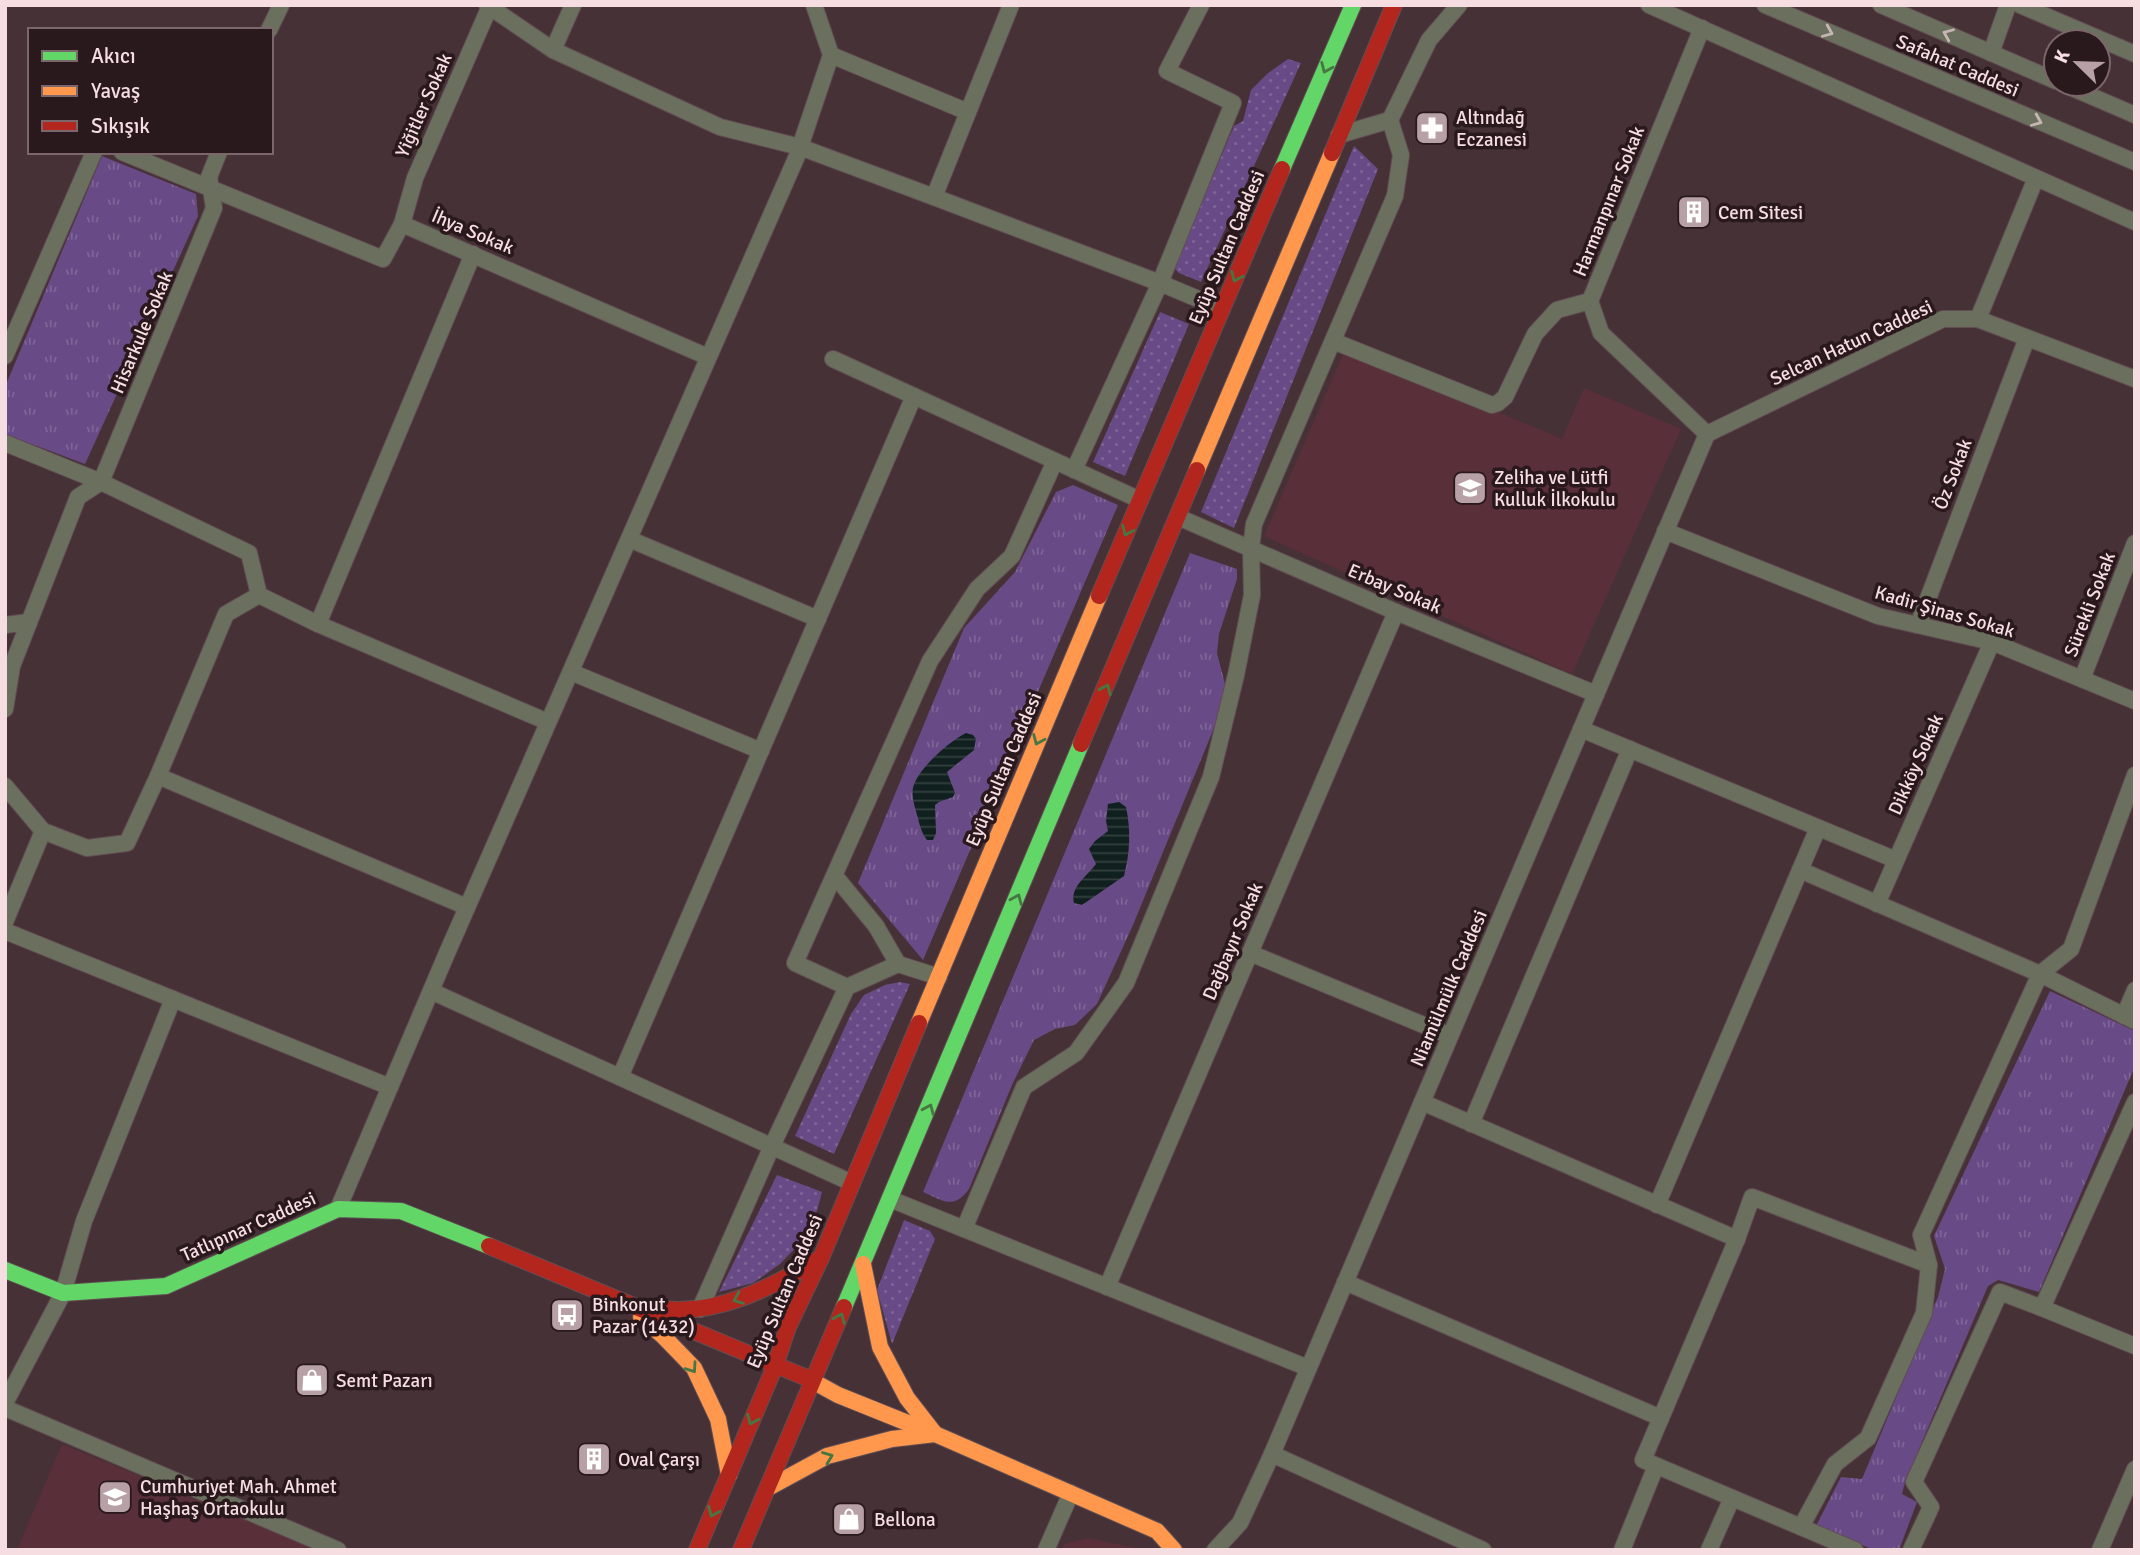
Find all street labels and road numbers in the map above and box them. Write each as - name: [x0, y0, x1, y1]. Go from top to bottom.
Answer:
- street label: Safahat Caddesi: [1893, 29, 2023, 103]
- street label: Yiğitler Sokak: [390, 49, 458, 161]
- street label: Harmanpınar Sokak: [1568, 122, 1650, 280]
- street label: Eyüp Sultan Caddesi: [1184, 167, 1270, 328]
- street label: İhya Sokak: [428, 204, 518, 260]
- street label: Hisarkule Sokak: [105, 267, 179, 397]
- street label: Selcan Hatun Caddesi: [1766, 295, 1936, 391]
- street label: Öz Sokak: [1928, 435, 1978, 513]
- street label: Sürekli Sokak: [2059, 548, 2121, 660]
- street label: Erbay Sokak: [1344, 558, 1445, 620]
- street label: Kadir Şinas Sokak: [1872, 581, 2018, 644]
- street label: Eyüp Sultan Caddesi: [961, 689, 1047, 850]
- street label: Dikköy Sokak: [1883, 710, 1949, 819]
- street label: Dağbayır Sokak: [1197, 878, 1269, 1004]
- street label: Niamülmülk Caddesi: [1405, 907, 1493, 1070]
- street label: Tatlıpınar Caddesi: [177, 1186, 320, 1267]
- street label: Eyüp Sultan Caddesi: [742, 1211, 828, 1372]

